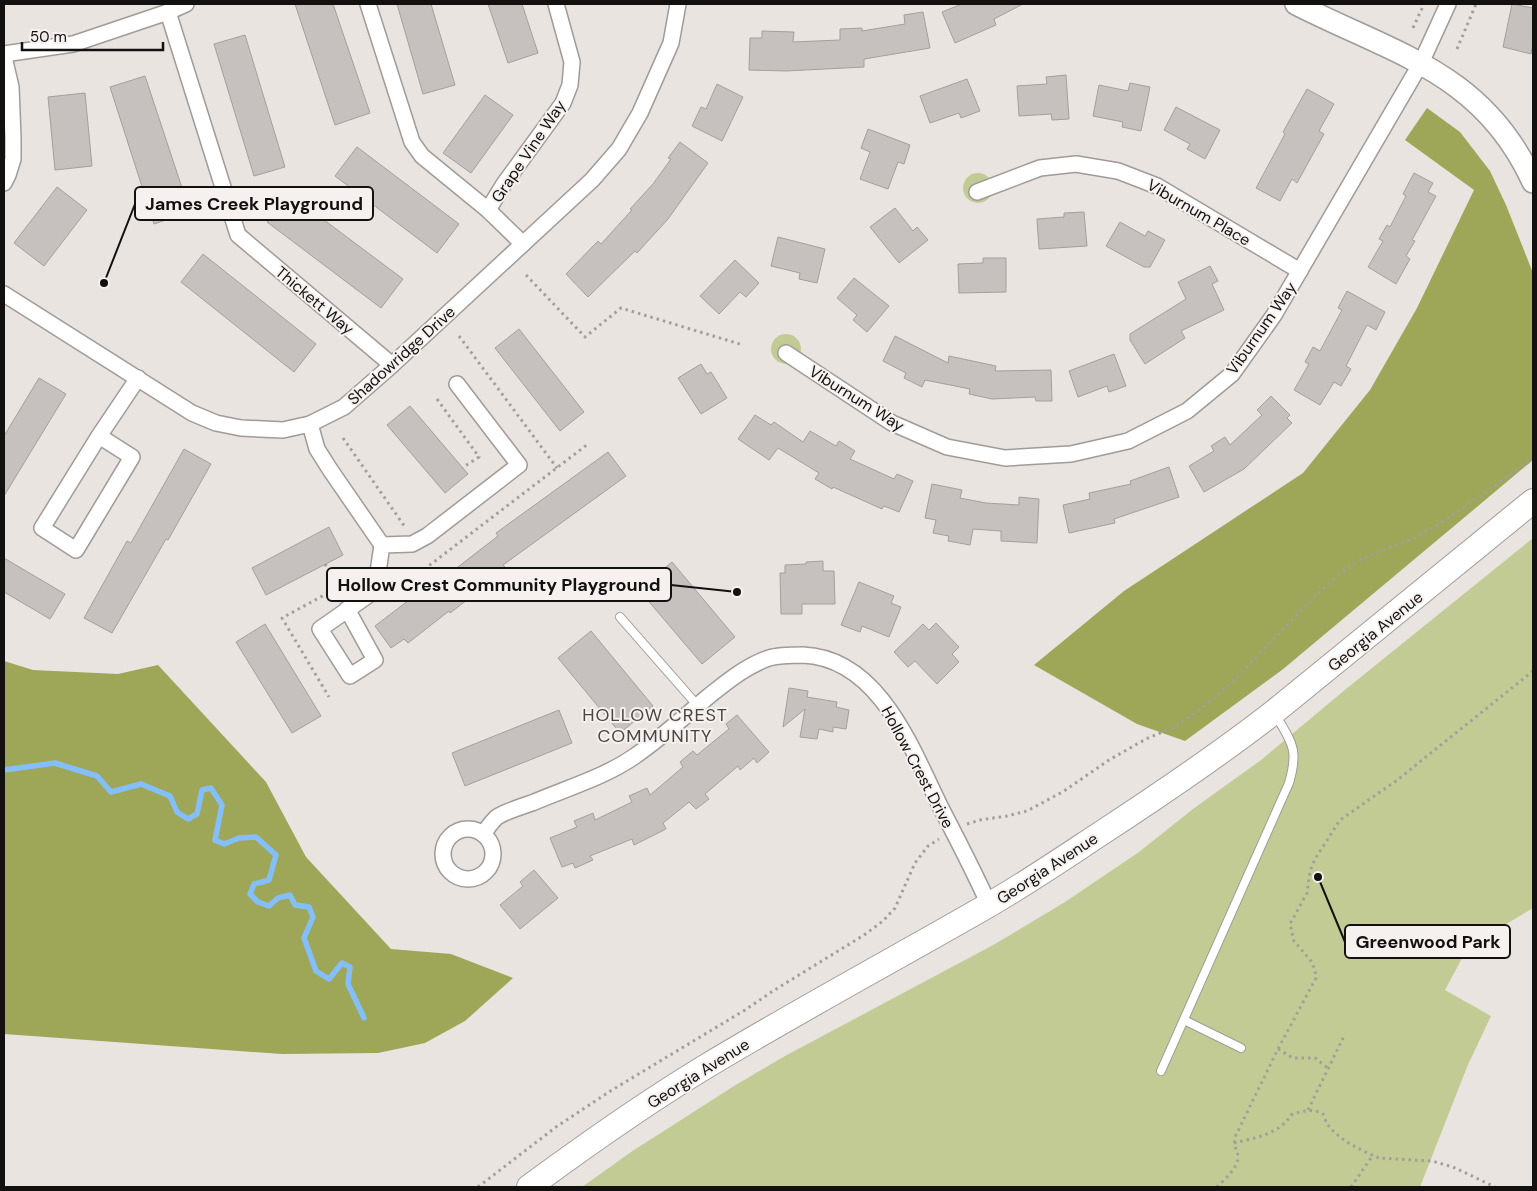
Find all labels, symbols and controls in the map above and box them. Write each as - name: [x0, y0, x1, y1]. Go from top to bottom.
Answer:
- scale bar: [22, 20, 164, 52]
- text: 50 m: [30, 27, 67, 47]
- street label: Grape Vine Way: [486, 96, 571, 207]
- street label: Viburnum Place: [1143, 174, 1254, 251]
- callout: James Creek Playground: [135, 187, 373, 220]
- text: James Creek Playground: [145, 192, 363, 216]
- street label: Thickett Way: [271, 261, 358, 339]
- street label: Viburnum Way: [1222, 278, 1301, 379]
- street label: Shadowridge Drive: [343, 301, 460, 409]
- street label: Viburnum Way: [805, 361, 908, 436]
- callout: Hollow Crest Community Playground: [327, 568, 671, 601]
- text: Hollow Crest Community Playground: [337, 573, 661, 597]
- street label: Georgia Avenue: [1323, 587, 1427, 676]
- district label: HOLLOW CREST COMMUNITY: [582, 703, 728, 748]
- street label: Hollow Crest Drive: [876, 703, 959, 832]
- street label: Georgia Avenue: [993, 828, 1102, 909]
- callout: Greenwood Park: [1345, 925, 1510, 958]
- text: Greenwood Park: [1355, 930, 1501, 954]
- street label: Georgia Avenue: [643, 1034, 753, 1113]

